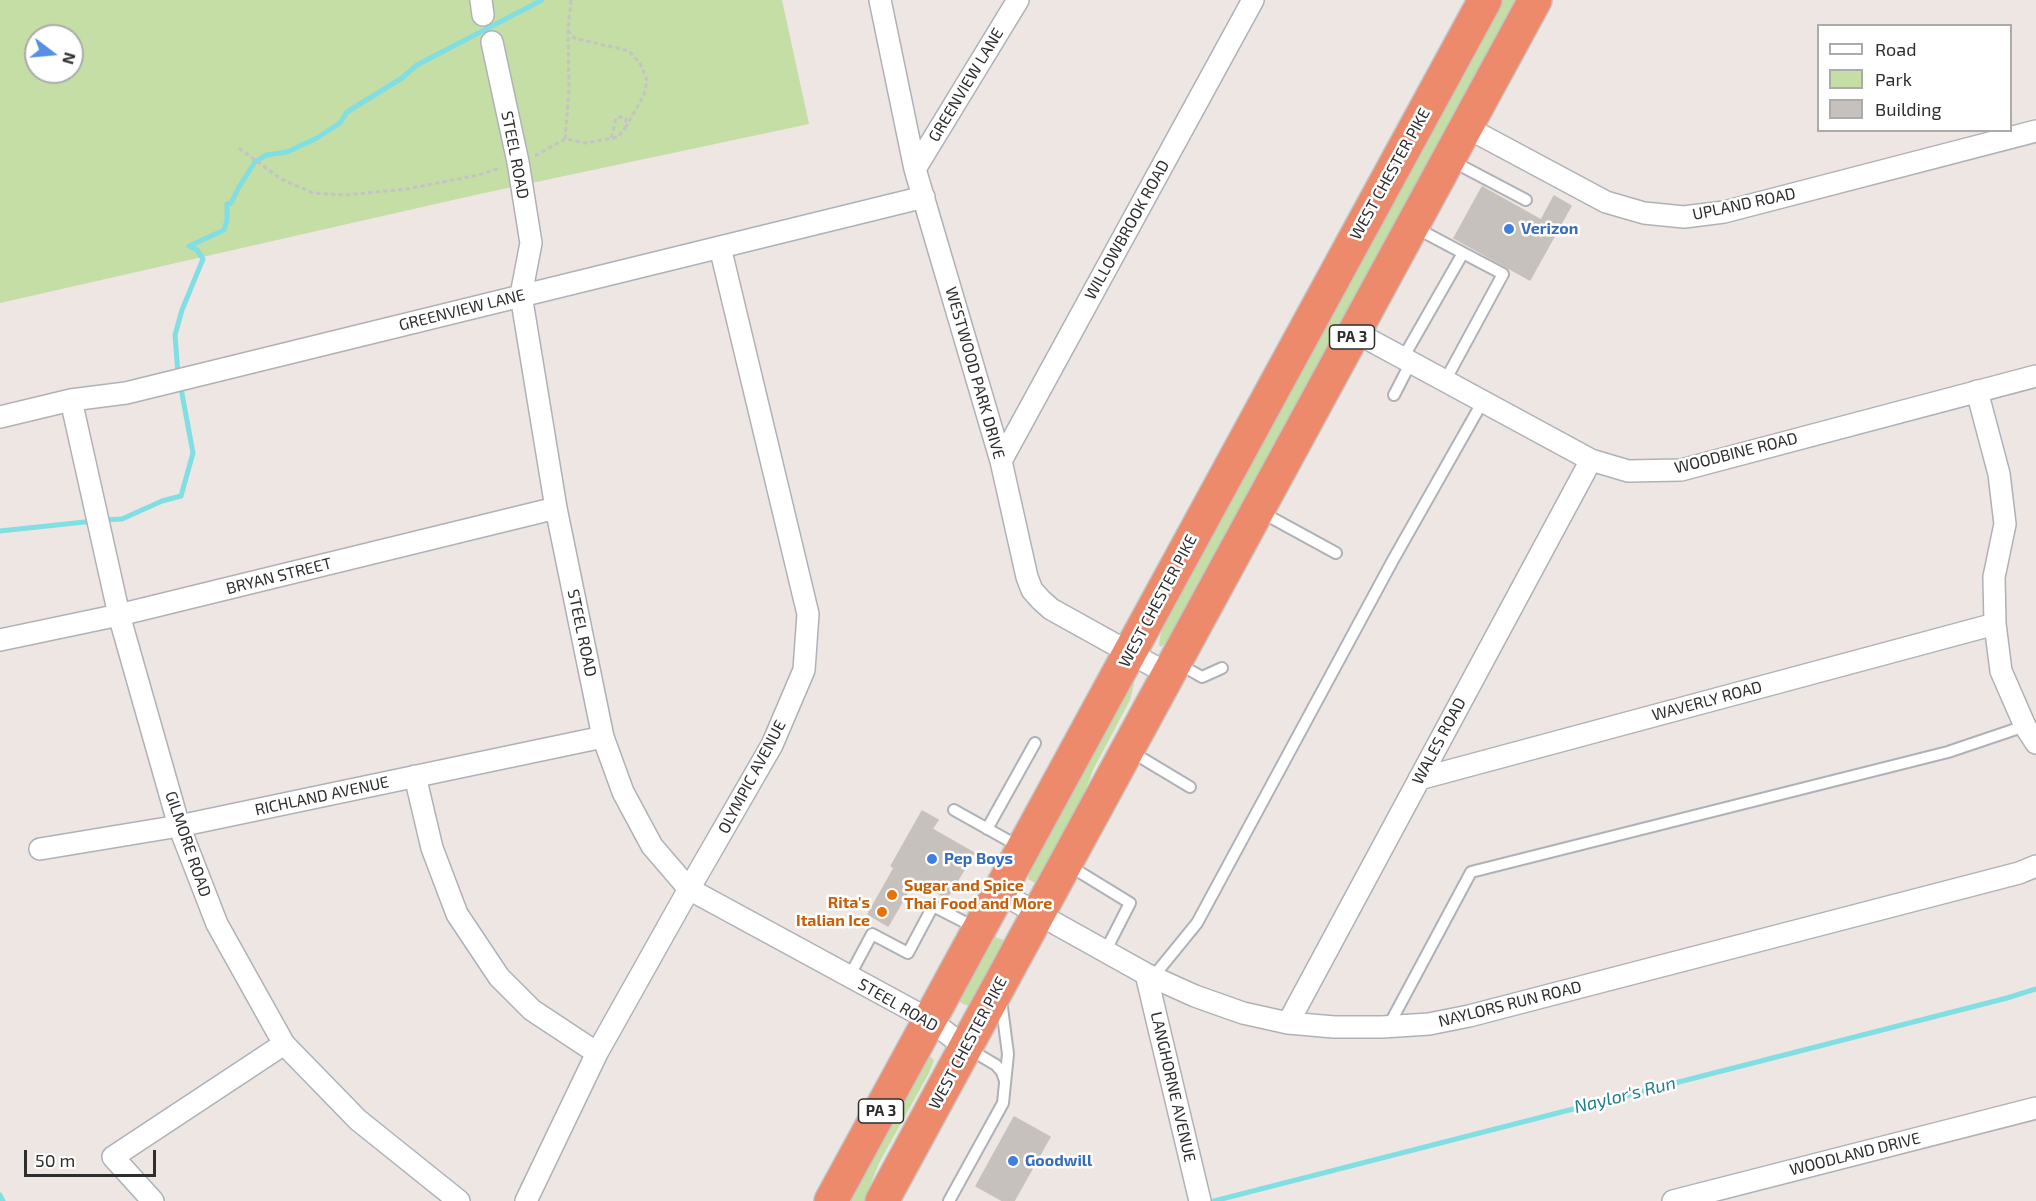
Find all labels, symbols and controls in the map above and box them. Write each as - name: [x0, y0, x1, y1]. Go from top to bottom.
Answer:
- north arrow: [24, 24, 84, 84]
- legend: [1817, 24, 2012, 132]
- street label: GREENVIEW LANE: [925, 25, 1007, 145]
- text: Road: [1875, 38, 1916, 60]
- text: N: [59, 50, 81, 67]
- text: Park: [1875, 68, 1912, 90]
- text: Building: [1875, 98, 1942, 120]
- street label: WEST CHESTER PIKE: [1346, 105, 1434, 243]
- street label: STEEL ROAD: [497, 109, 533, 201]
- street label: WILLOWBROOK ROAD: [1081, 157, 1173, 303]
- street label: UPLAND ROAD: [1691, 184, 1797, 224]
- place label: Verizon: [1521, 219, 1578, 239]
- marker: Verizon: [1502, 222, 1516, 236]
- street label: GREENVIEW LANE: [397, 285, 527, 335]
- street label: WESTWOOD PARK DRIVE: [941, 285, 1009, 461]
- road number: PA 3: [1330, 325, 1374, 349]
- street label: WOODBINE ROAD: [1672, 428, 1800, 478]
- street label: WEST CHESTER PIKE: [1115, 531, 1201, 671]
- street label: BRYAN STREET: [224, 554, 334, 598]
- street label: STEEL ROAD: [563, 587, 601, 679]
- street label: WAVERLY ROAD: [1650, 677, 1764, 725]
- street label: WALES ROAD: [1408, 694, 1470, 788]
- street label: OLYMPIC AVENUE: [714, 717, 790, 837]
- street label: RICHLAND AVENUE: [253, 772, 391, 820]
- street label: GILMORE ROAD: [161, 789, 215, 899]
- place label: Pep Boys: [944, 849, 1013, 869]
- marker: Pep Boys: [925, 852, 939, 866]
- place label: Sugar and Spice Thai Food and More: [904, 876, 1052, 914]
- marker: Sugar and Spice Thai Food and More: [885, 888, 899, 902]
- place label: Rita's Italian Ice: [796, 893, 870, 931]
- marker: Rita's Italian Ice: [875, 905, 889, 919]
- street label: WEST CHESTER PIKE: [925, 973, 1011, 1113]
- street label: STEEL ROAD: [855, 974, 941, 1036]
- street label: NAYLORS RUN ROAD: [1436, 977, 1584, 1031]
- street label: LANGHORNE AVENUE: [1146, 1010, 1200, 1164]
- water label: Naylor's Run: [1572, 1072, 1678, 1118]
- road number: PA 3: [858, 1099, 904, 1123]
- street label: WOODLAND DRIVE: [1788, 1128, 1922, 1180]
- scale bar: [27, 1138, 159, 1176]
- text: 50 m: [35, 1149, 75, 1171]
- place label: Goodwill: [1025, 1151, 1092, 1171]
- marker: Goodwill: [1006, 1154, 1020, 1168]

